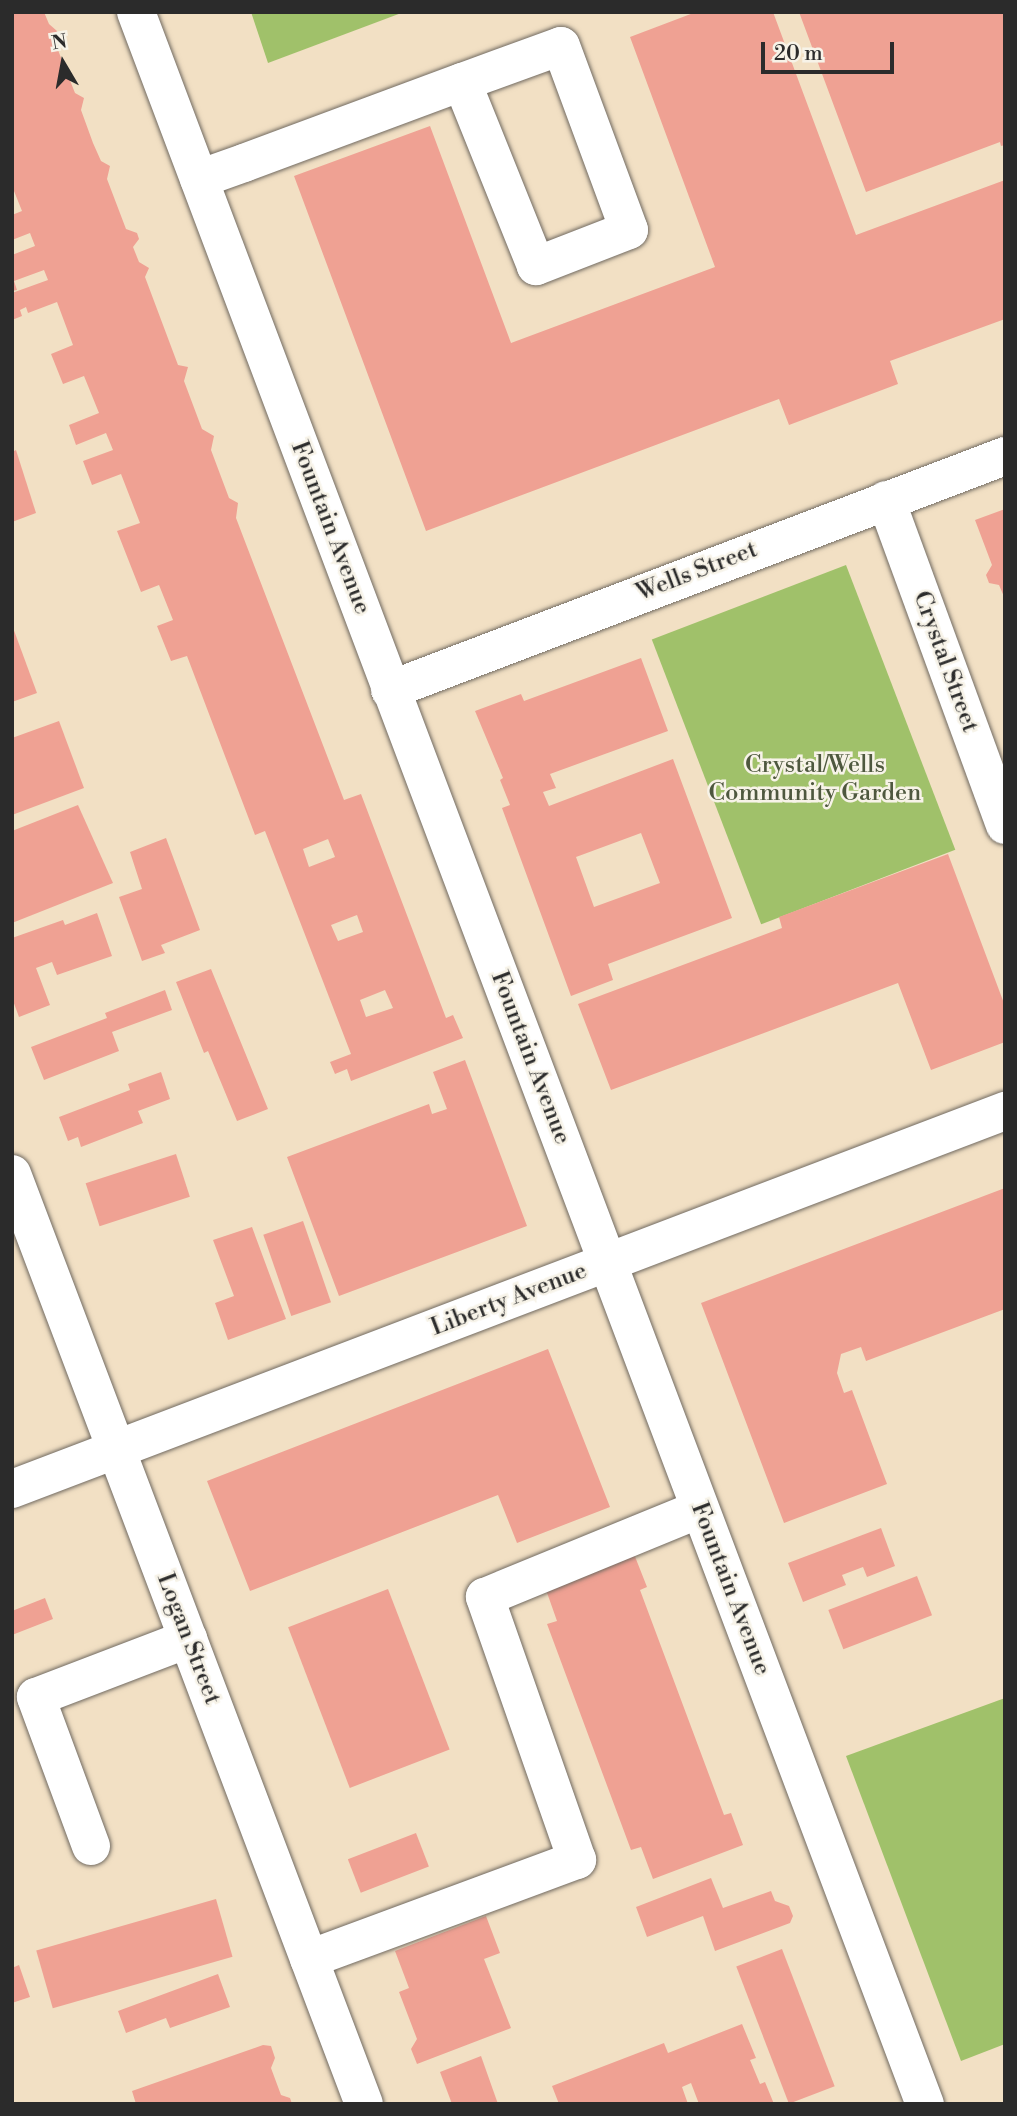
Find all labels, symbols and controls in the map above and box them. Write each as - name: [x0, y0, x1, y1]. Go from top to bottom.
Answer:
- north arrow: [28, 28, 98, 98]
- scale bar: [765, 28, 898, 72]
- text: N: [50, 29, 69, 55]
- text: 20 m: [774, 41, 823, 67]
- street label: Fountain Avenue: [284, 437, 376, 619]
- street label: Wells Street: [632, 536, 762, 608]
- street label: Crystal Street: [906, 587, 984, 737]
- park label: Crystal/Wells Community Garden: [709, 752, 921, 808]
- street label: Fountain Avenue: [484, 967, 576, 1149]
- street label: Liberty Avenue: [427, 1257, 591, 1343]
- street label: Fountain Avenue: [684, 1498, 776, 1680]
- street label: Logan Street: [150, 1569, 226, 1709]

